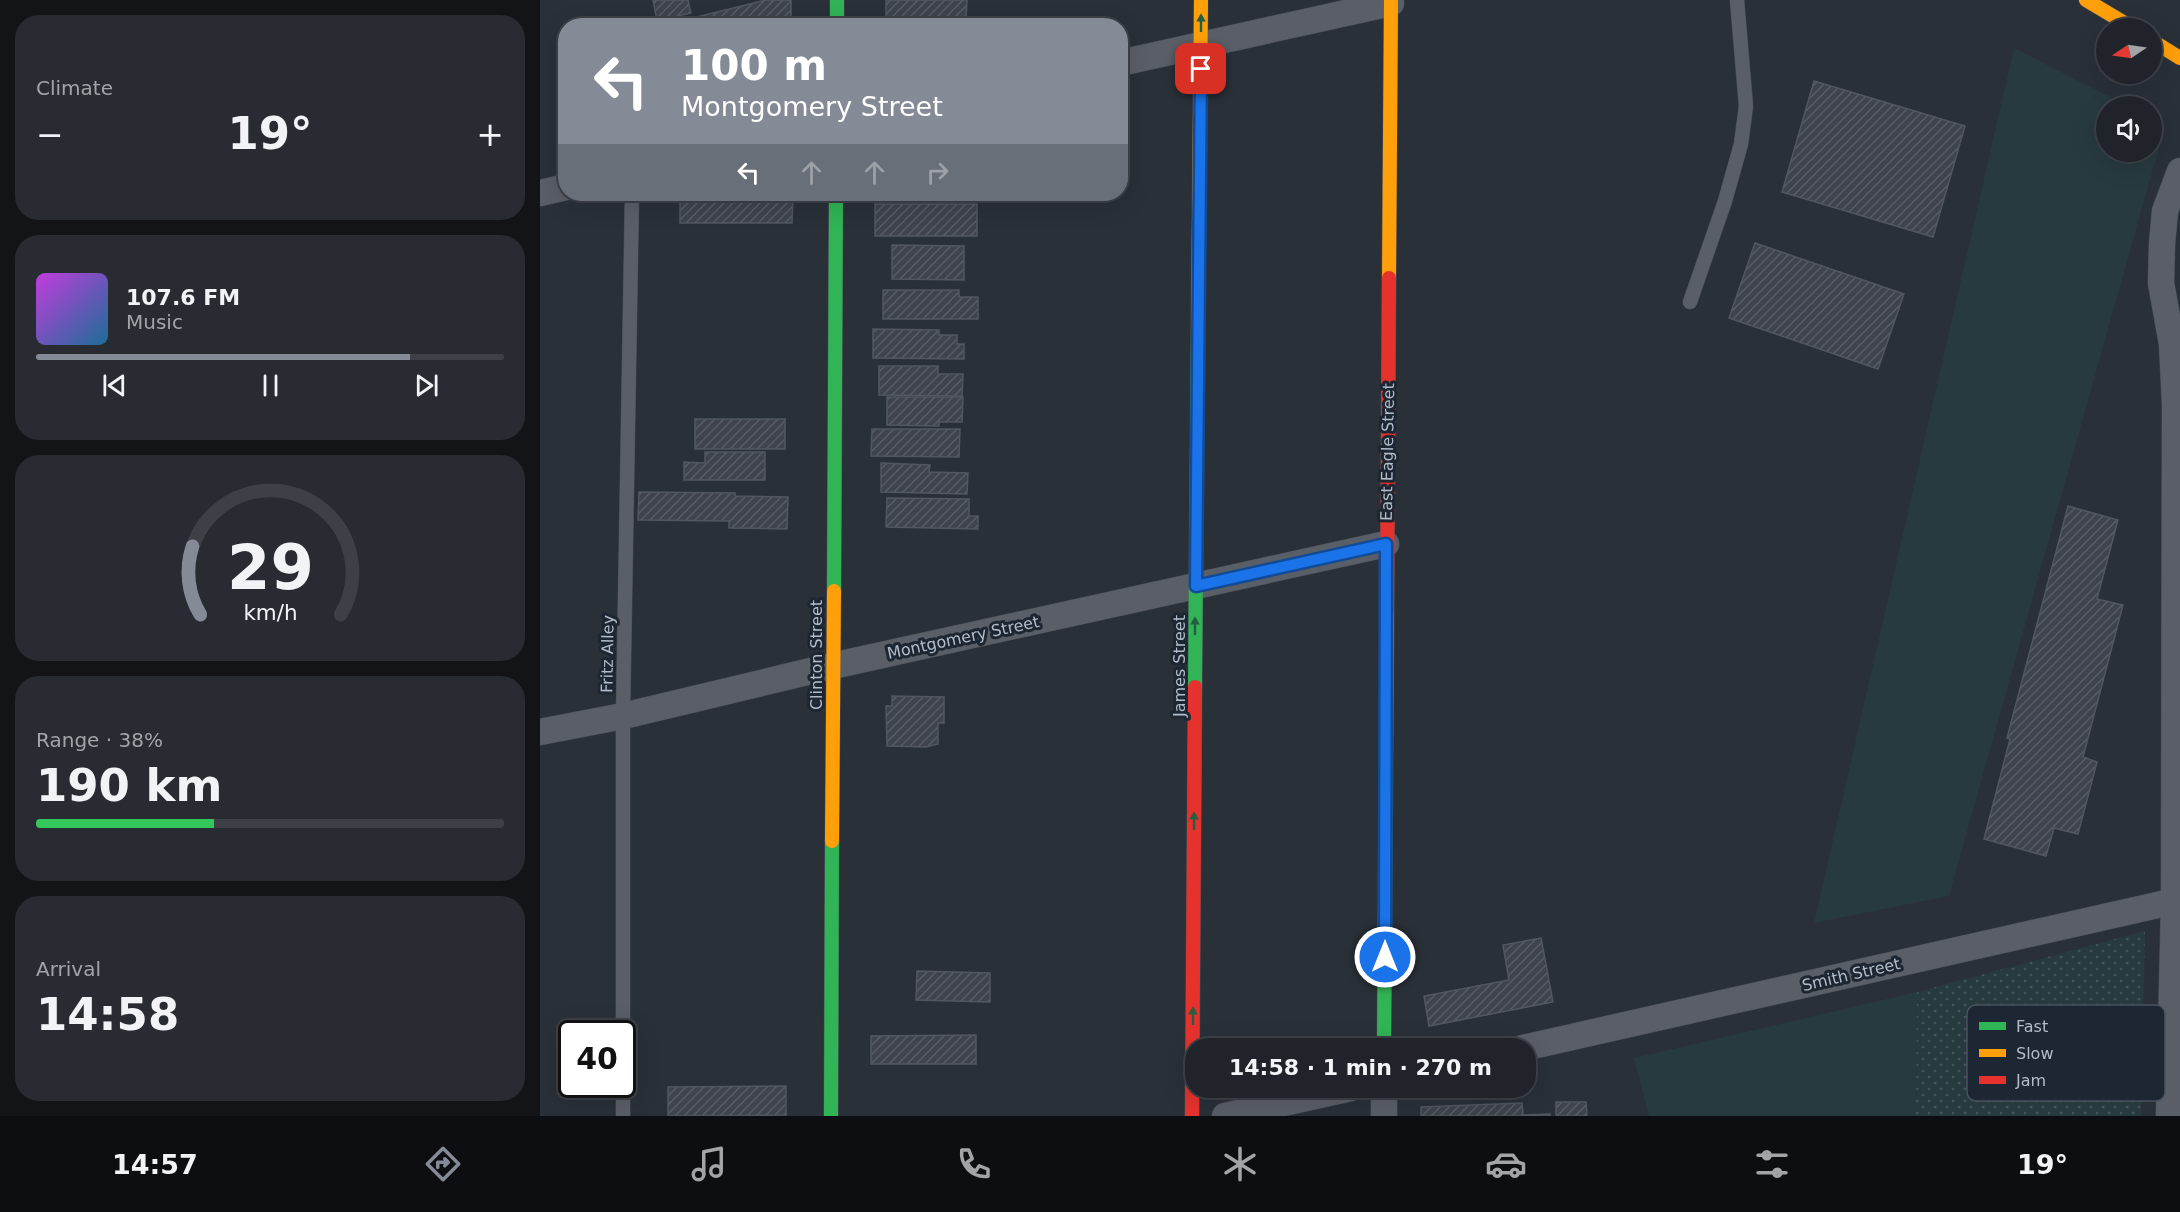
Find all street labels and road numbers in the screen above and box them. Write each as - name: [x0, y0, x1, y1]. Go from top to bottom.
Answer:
- street label: East Eagle Street: [1377, 383, 1398, 521]
- street label: Clinton Street: [807, 600, 826, 710]
- street label: Montgomery Street: [885, 612, 1041, 663]
- street label: Fritz Alley: [597, 615, 618, 693]
- street label: James Street: [1170, 615, 1189, 718]
- street label: Smith Street: [1800, 954, 1902, 995]

